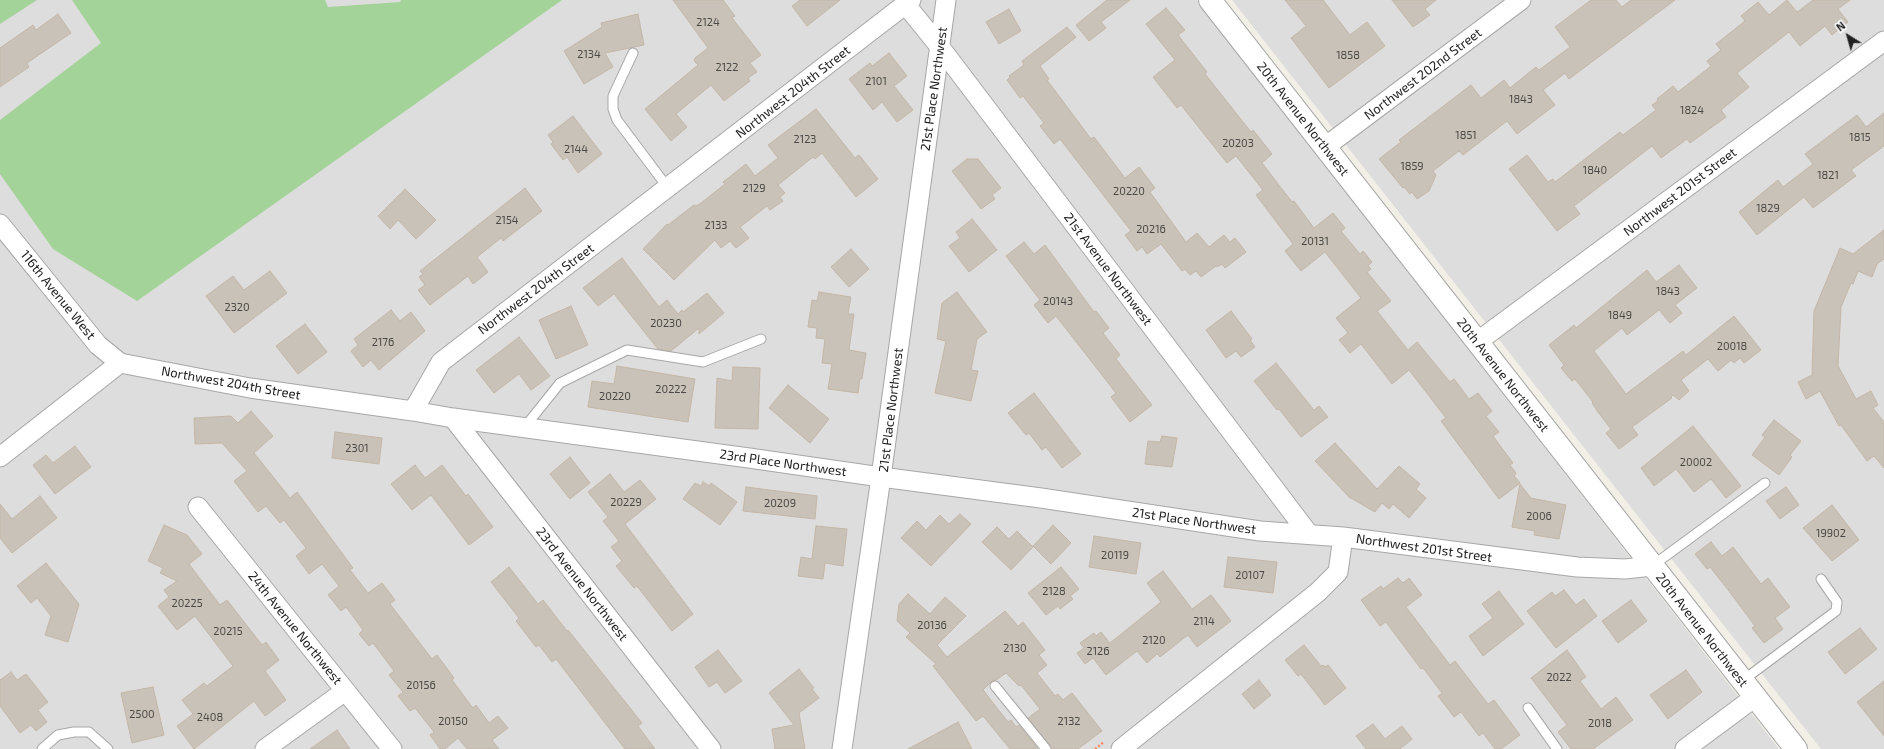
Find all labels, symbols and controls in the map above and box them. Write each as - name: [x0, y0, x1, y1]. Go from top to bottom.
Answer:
- house number: 2124: [696, 15, 720, 29]
- north arrow: [1828, 16, 1868, 56]
- text: N: [1833, 18, 1848, 34]
- street label: Northwest 202nd Street: [1361, 25, 1485, 123]
- street label: 21st Place Northwest: [918, 26, 950, 152]
- street label: Northwest 204th Street: [733, 42, 853, 142]
- house number: 2134: [577, 47, 601, 61]
- house number: 1858: [1336, 48, 1360, 62]
- street label: 20th Avenue Northwest: [1254, 59, 1352, 179]
- house number: 2122: [716, 60, 738, 74]
- house number: 2101: [865, 74, 887, 88]
- house number: 1843: [1509, 92, 1533, 106]
- house number: 1824: [1680, 103, 1704, 117]
- house number: 1851: [1455, 128, 1477, 142]
- house number: 1815: [1849, 130, 1871, 144]
- house number: 2123: [794, 132, 816, 146]
- house number: 20203: [1222, 136, 1254, 150]
- house number: 2144: [564, 142, 588, 156]
- street label: Northwest 201st Street: [1620, 144, 1740, 240]
- house number: 1859: [1400, 159, 1424, 173]
- house number: 1840: [1583, 163, 1607, 177]
- house number: 1821: [1817, 168, 1839, 182]
- house number: 2129: [742, 181, 766, 195]
- house number: 20220: [1113, 184, 1145, 198]
- house number: 1829: [1756, 201, 1780, 215]
- street label: 21st Avenue Northwest: [1061, 210, 1155, 328]
- house number: 2154: [495, 213, 519, 227]
- house number: 2133: [705, 218, 727, 232]
- house number: 20216: [1136, 222, 1166, 236]
- house number: 20131: [1301, 234, 1329, 248]
- street label: Northwest 204th Street: [475, 240, 597, 338]
- street label: 116th Avenue West: [17, 247, 99, 343]
- house number: 1843: [1656, 284, 1680, 298]
- house number: 20143: [1043, 294, 1073, 308]
- house number: 2320: [224, 300, 250, 314]
- house number: 1849: [1608, 308, 1632, 322]
- street label: 20th Avenue Northwest: [1454, 315, 1552, 435]
- house number: 20230: [650, 316, 682, 330]
- house number: 2176: [372, 335, 394, 349]
- house number: 20018: [1717, 339, 1747, 353]
- street label: 21st Place Northwest: [876, 347, 906, 473]
- street label: Northwest 204th Street: [160, 363, 302, 403]
- house number: 20222: [655, 382, 687, 396]
- house number: 20220: [599, 389, 631, 403]
- house number: 2301: [345, 441, 369, 455]
- street label: 23rd Place Northwest: [718, 446, 848, 480]
- house number: 20002: [1680, 455, 1712, 469]
- house number: 20229: [610, 495, 642, 509]
- house number: 20209: [764, 496, 796, 510]
- street label: 21st Place Northwest: [1131, 505, 1257, 537]
- house number: 2006: [1526, 509, 1552, 523]
- street label: 23rd Avenue Northwest: [533, 524, 631, 644]
- house number: 19902: [1816, 526, 1846, 540]
- street label: Northwest 201st Street: [1355, 531, 1493, 565]
- house number: 20119: [1101, 548, 1129, 562]
- street label: 24th Avenue Northwest: [245, 568, 345, 688]
- house number: 20107: [1235, 568, 1265, 582]
- street label: 20th Avenue Northwest: [1653, 570, 1751, 690]
- house number: 2128: [1042, 584, 1066, 598]
- house number: 20225: [171, 596, 203, 610]
- house number: 2114: [1193, 614, 1215, 628]
- house number: 20136: [917, 618, 947, 632]
- house number: 20215: [213, 624, 243, 638]
- house number: 2120: [1142, 633, 1166, 647]
- house number: 2130: [1003, 641, 1027, 655]
- house number: 2126: [1086, 644, 1110, 658]
- house number: 2022: [1546, 670, 1572, 684]
- house number: 20156: [406, 678, 436, 692]
- house number: 2500: [129, 707, 155, 721]
- house number: 2408: [197, 710, 223, 724]
- house number: 20150: [438, 714, 468, 728]
- house number: 2132: [1058, 714, 1080, 728]
- house number: 2018: [1588, 716, 1612, 730]

